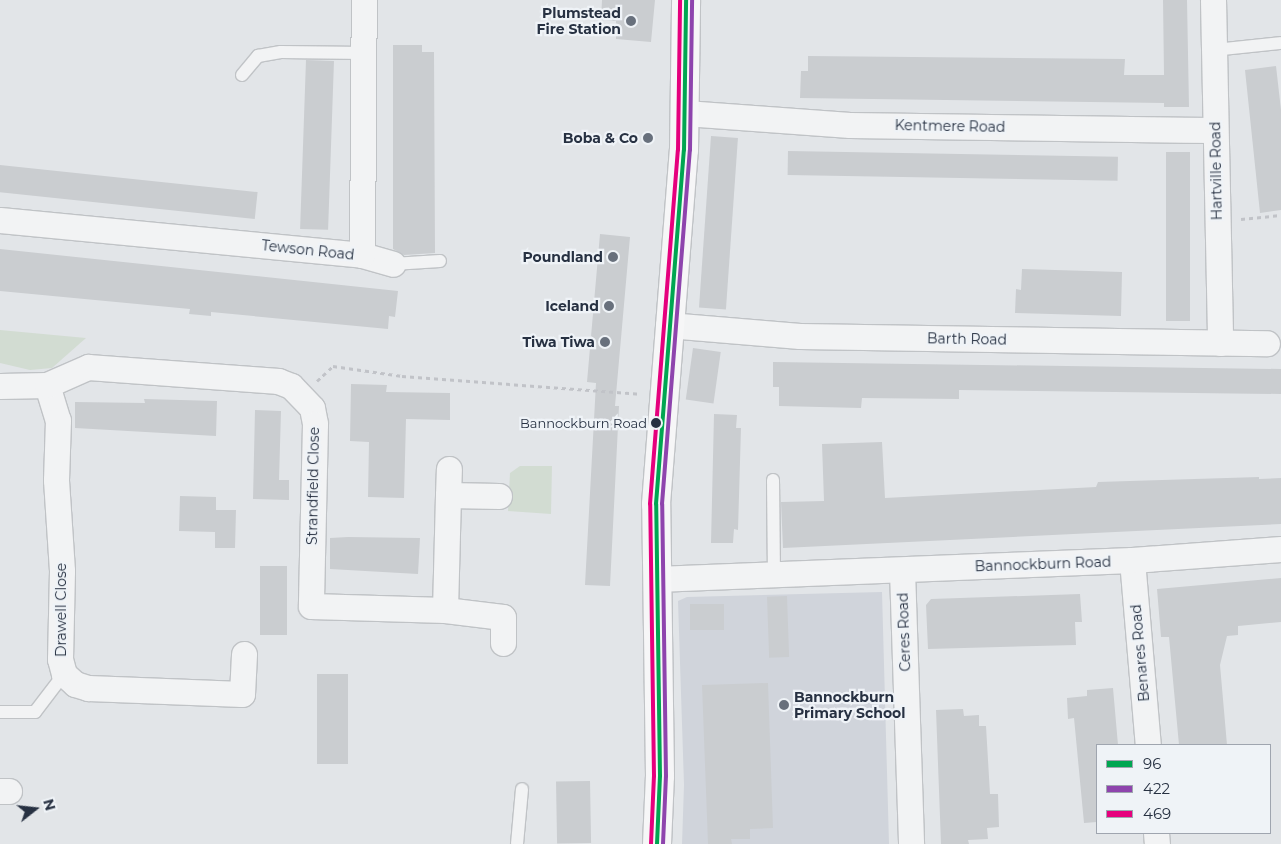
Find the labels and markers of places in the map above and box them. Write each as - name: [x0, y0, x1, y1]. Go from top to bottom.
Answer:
- place label: Plumstead Fire Station: [537, 5, 621, 38]
- marker: Plumstead Fire Station: [625, 15, 637, 27]
- place label: Boba & Co: [563, 130, 638, 146]
- marker: Boba & Co: [642, 132, 654, 144]
- place label: Poundland: [522, 249, 603, 265]
- marker: Poundland: [607, 251, 619, 263]
- place label: Iceland: [545, 298, 599, 314]
- marker: Iceland: [603, 300, 615, 312]
- place label: Tiwa Tiwa: [522, 334, 595, 350]
- marker: Tiwa Tiwa: [599, 336, 611, 348]
- place label: Bannockburn Road: [520, 415, 647, 431]
- marker: Bannockburn Road: [651, 418, 661, 428]
- place label: Bannockburn Primary School: [794, 689, 905, 722]
- marker: Bannockburn Primary School: [778, 699, 790, 711]

